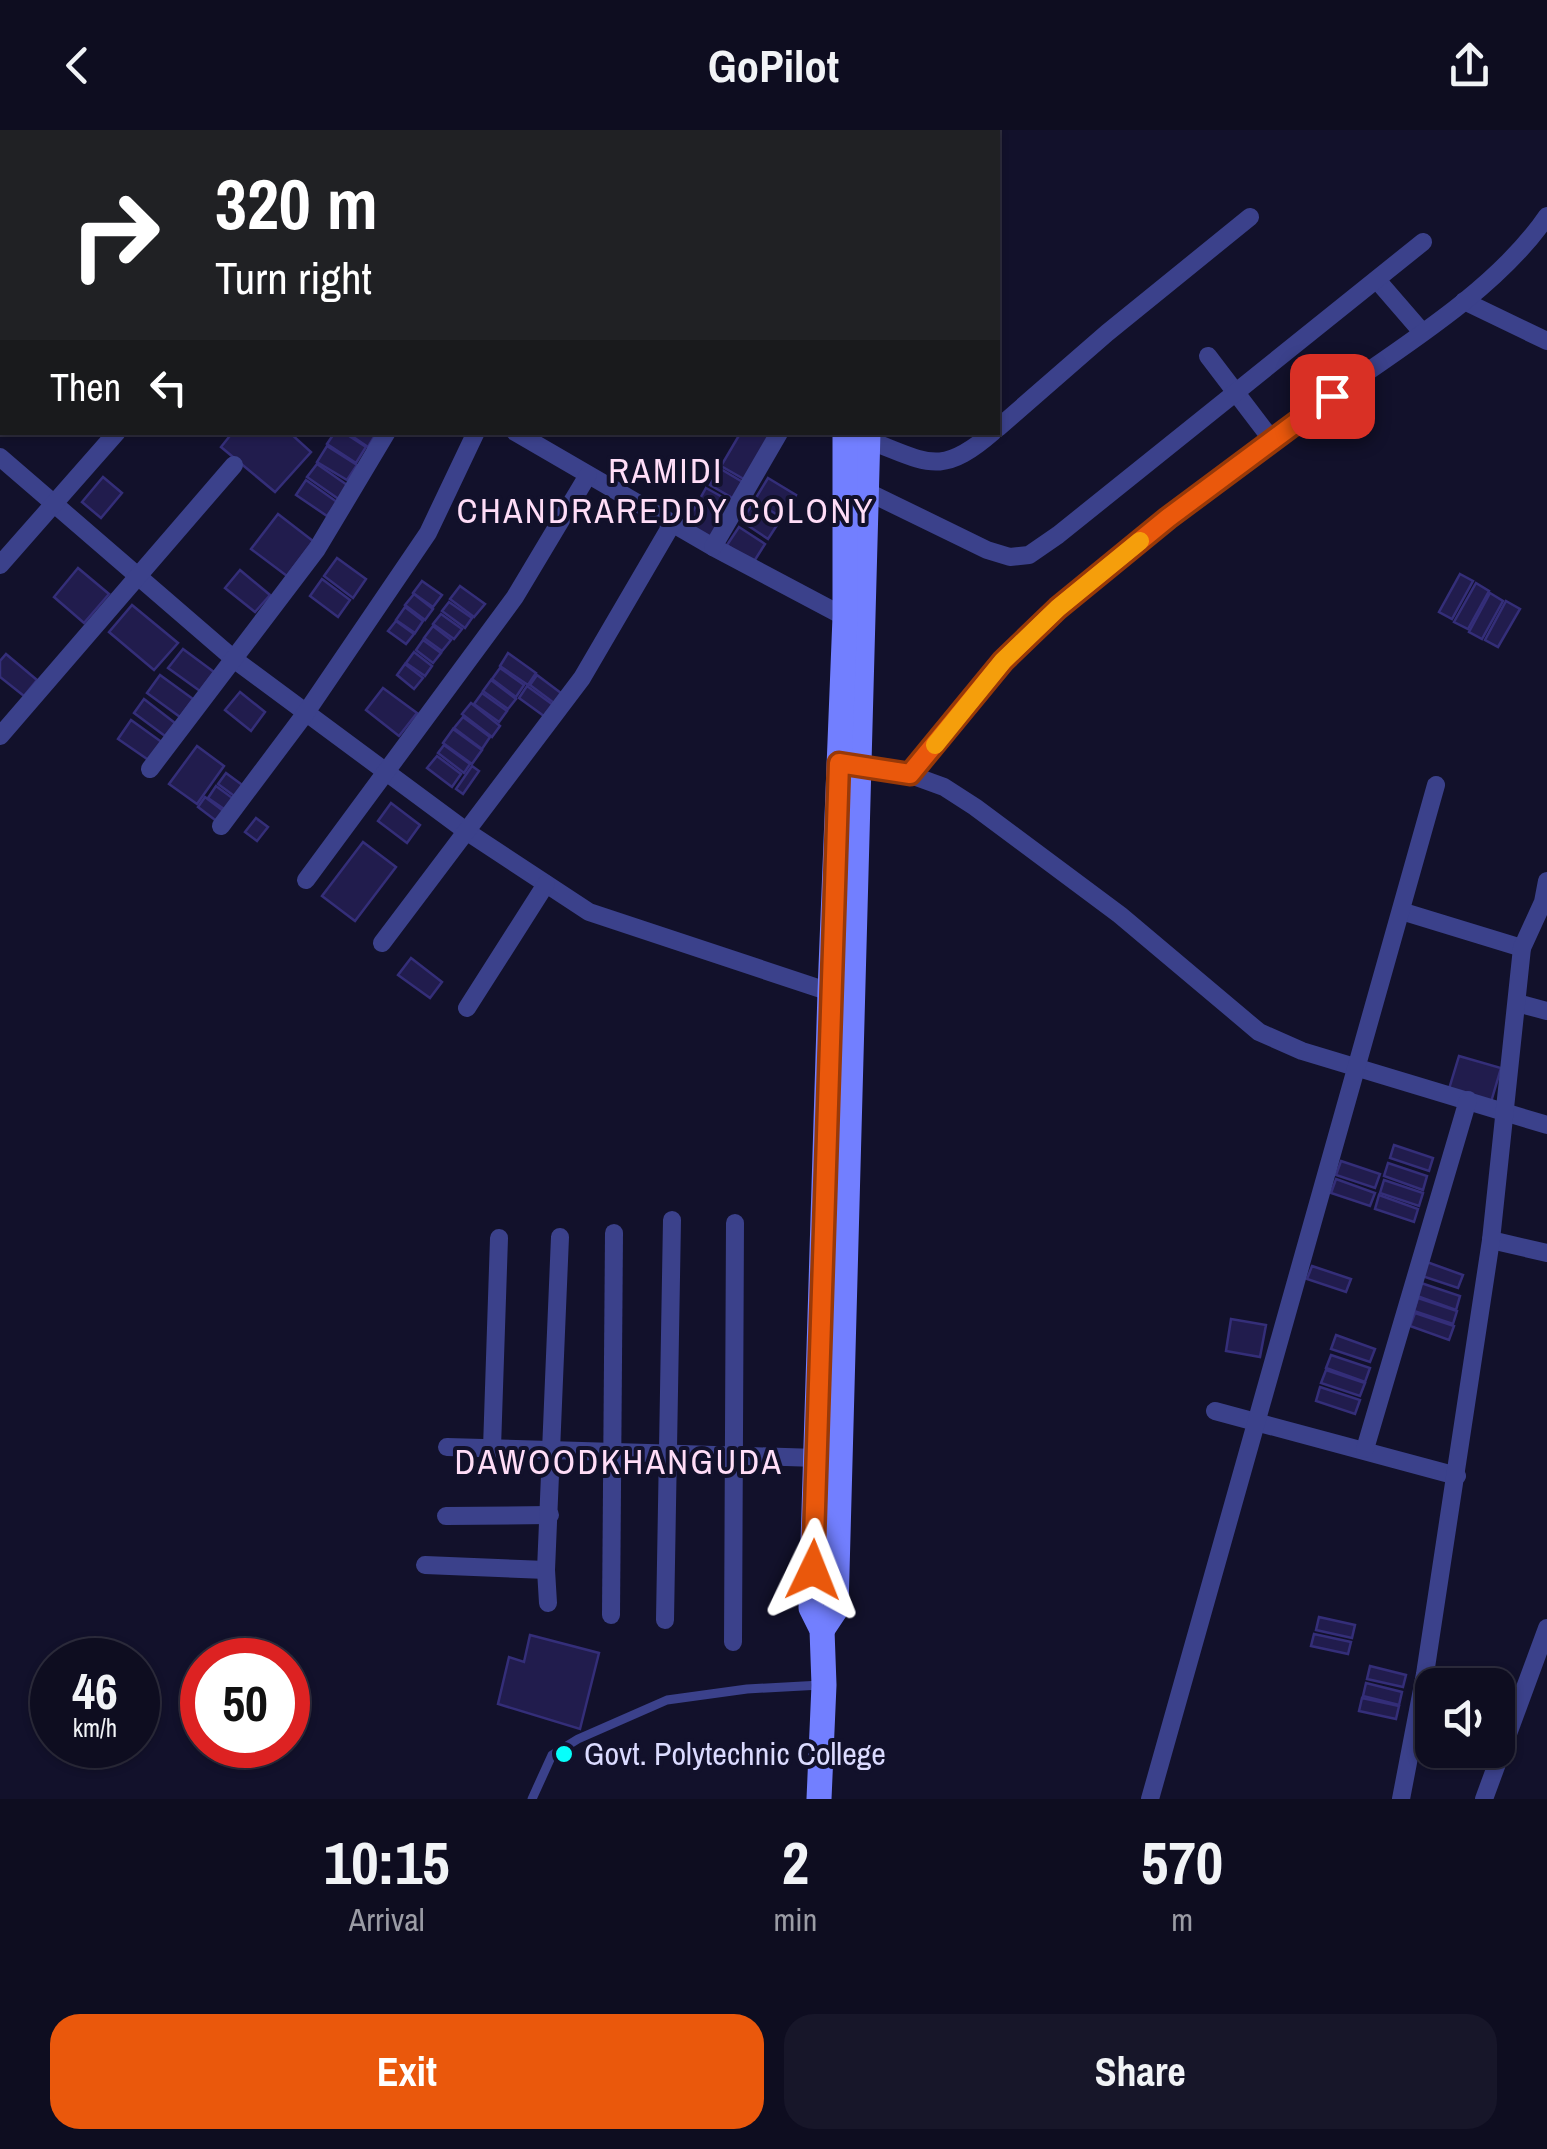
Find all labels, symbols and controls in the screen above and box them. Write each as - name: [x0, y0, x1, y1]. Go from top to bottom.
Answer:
- text: GoPilot: [708, 35, 839, 96]
- icon: back: [50, 38, 105, 93]
- icon: share: [1442, 38, 1497, 93]
- text: 320 m: [215, 157, 378, 251]
- icon: right: [50, 170, 180, 300]
- text: Turn right: [215, 247, 372, 308]
- pin: [1290, 354, 1375, 439]
- icon: left: [141, 360, 196, 415]
- text: Then: [50, 362, 121, 413]
- icon: arrive: [1305, 369, 1360, 424]
- district label: RAMIDI CHANDRAREDDY COLONY: [457, 447, 875, 534]
- district label: DAWOODKHANGUDA: [455, 1438, 783, 1485]
- position arrow: [761, 1518, 865, 1622]
- speed limit sign: 50: [180, 1638, 310, 1768]
- text: 46: [72, 1657, 118, 1725]
- map controls: [1415, 1668, 1515, 1768]
- button: sound: [1415, 1668, 1515, 1768]
- text: km/h: [73, 1711, 117, 1745]
- place label: Govt. Polytechnic College: [584, 1732, 886, 1775]
- marker: Govt. Polytechnic College: [553, 1743, 575, 1765]
- text: 10:15: [324, 1822, 450, 1903]
- text: 2: [782, 1822, 809, 1903]
- text: 570: [1141, 1822, 1223, 1903]
- text: Arrival: [349, 1898, 425, 1941]
- text: min: [773, 1898, 817, 1941]
- text: m: [1171, 1898, 1193, 1941]
- button: Exit: [50, 2014, 764, 2129]
- button: Share: [784, 2014, 1497, 2129]

